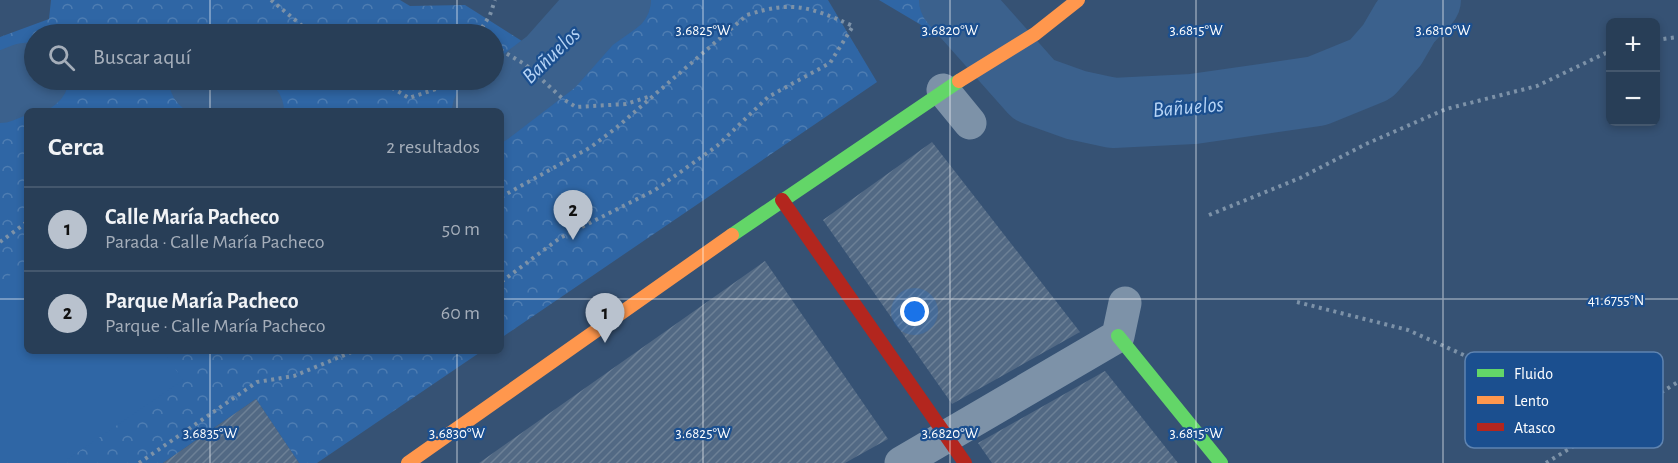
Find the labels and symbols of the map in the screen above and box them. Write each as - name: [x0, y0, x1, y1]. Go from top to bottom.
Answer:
- water label: Bañuelos: [518, 22, 584, 88]
- text: 3.6825°W: [676, 23, 731, 38]
- text: 3.6820°W: [922, 23, 979, 38]
- text: 3.6815°W: [1169, 23, 1223, 38]
- text: 3.6810°W: [1416, 23, 1471, 38]
- water label: Bañuelos: [1152, 93, 1224, 121]
- pin: 2: [554, 190, 592, 240]
- text: 41.6755°N: [1588, 293, 1644, 308]
- pin: 1: [586, 294, 624, 343]
- your location: [900, 297, 929, 326]
- legend: [1465, 352, 1663, 448]
- text: Fluido: [1514, 366, 1553, 382]
- text: Lento: [1514, 393, 1549, 409]
- text: Atasco: [1514, 420, 1556, 436]
- text: 3.6835°W: [183, 426, 238, 441]
- text: 3.6830°W: [429, 426, 486, 441]
- text: 3.6825°W: [676, 426, 731, 441]
- text: 3.6820°W: [922, 426, 979, 441]
- text: 3.6815°W: [1169, 426, 1223, 441]

